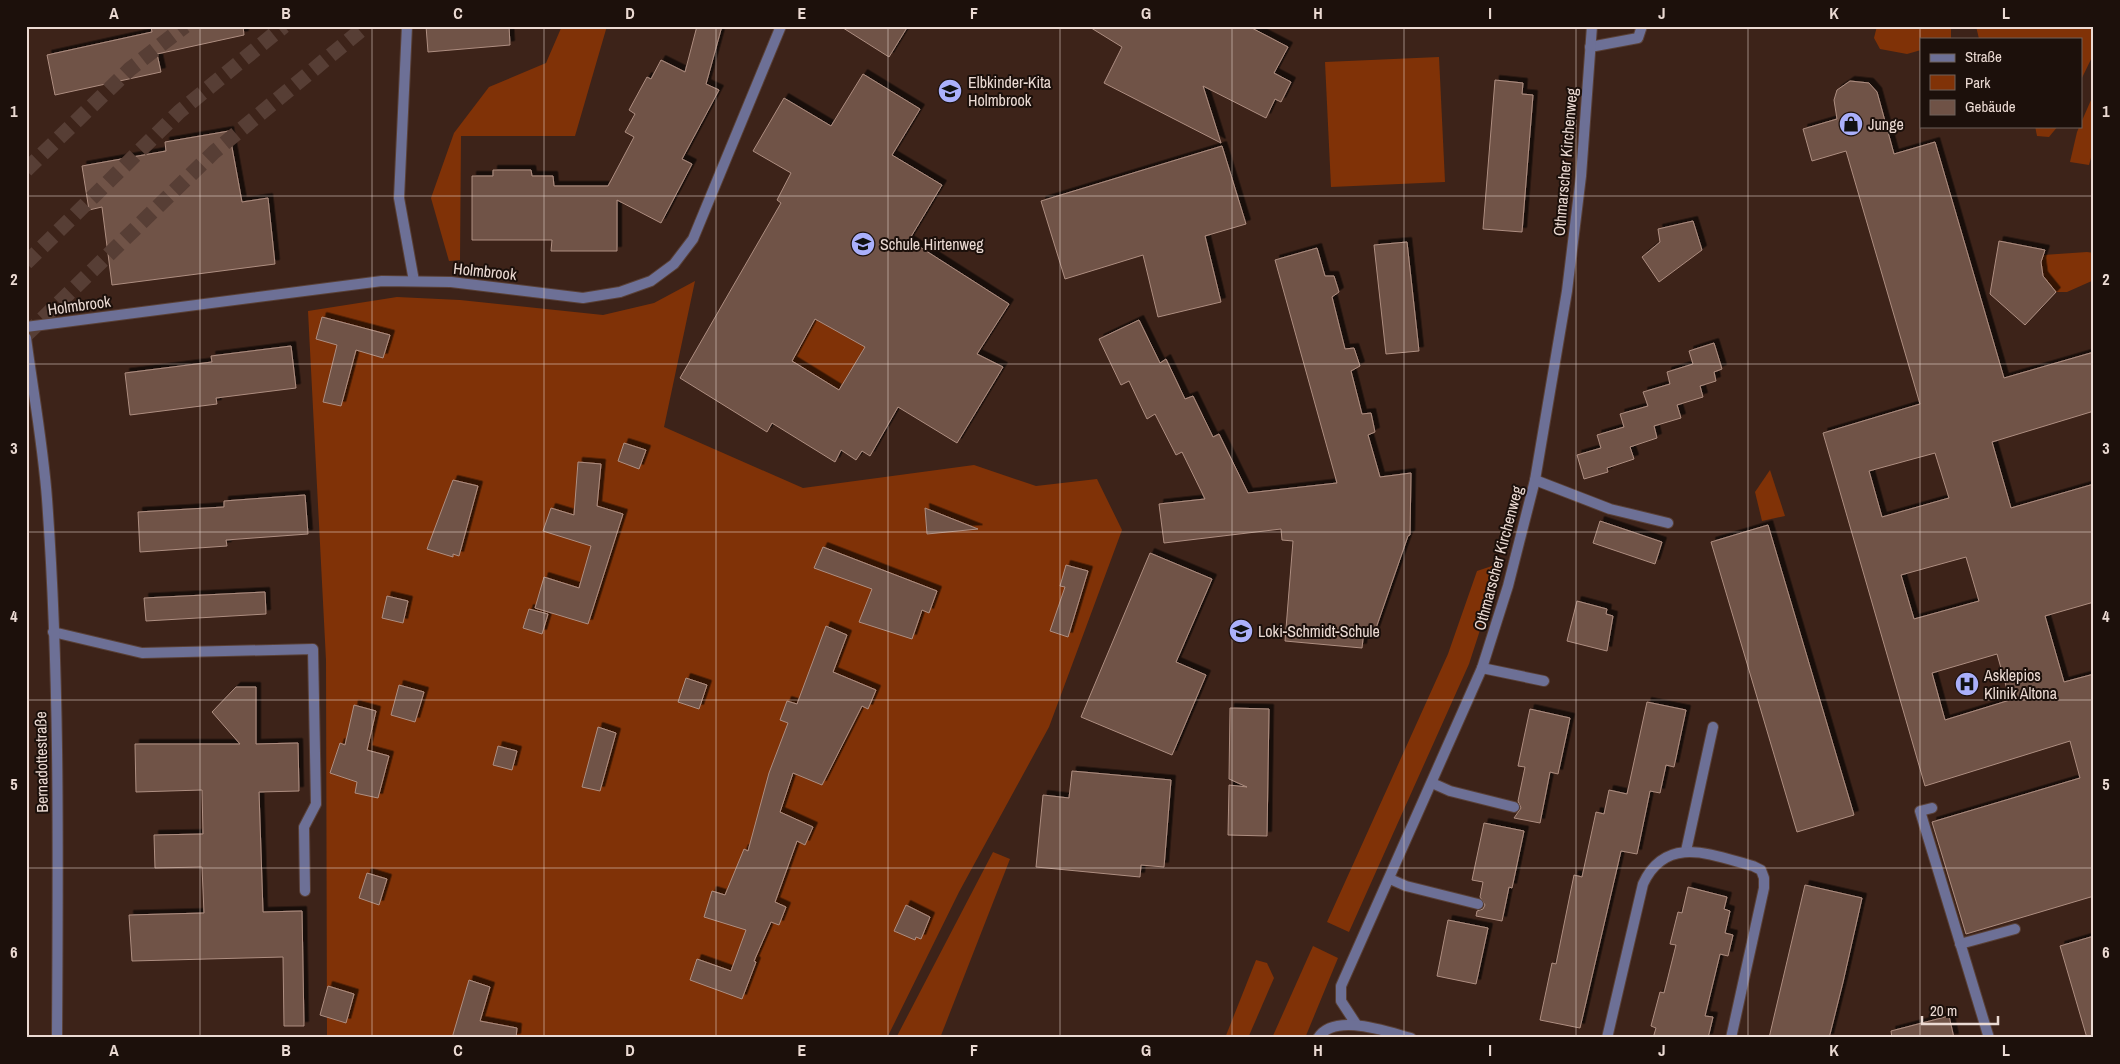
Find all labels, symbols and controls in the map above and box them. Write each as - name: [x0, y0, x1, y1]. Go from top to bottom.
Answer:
- text: A: [109, 2, 119, 24]
- text: B: [281, 2, 291, 24]
- text: C: [453, 2, 463, 24]
- text: D: [625, 2, 635, 24]
- text: E: [798, 2, 807, 24]
- text: F: [970, 2, 978, 24]
- text: G: [1141, 2, 1151, 24]
- text: H: [1313, 2, 1323, 24]
- text: I: [1488, 2, 1492, 24]
- text: J: [1658, 2, 1666, 24]
- text: K: [1829, 2, 1839, 24]
- text: L: [2002, 2, 2010, 24]
- legend: [1920, 38, 2082, 128]
- text: Straße: [1965, 46, 2002, 67]
- place label: Elbkinder-Kita Holmbrook: [968, 71, 1052, 111]
- text: Park: [1965, 72, 1991, 93]
- school or university icon: Elbkinder-Kita Holmbrook: [937, 78, 963, 104]
- street label: Othmarscher Kirchenweg: [1548, 86, 1583, 237]
- text: Gebäude: [1965, 96, 2016, 117]
- text: 1: [10, 100, 18, 122]
- text: 1: [2102, 100, 2110, 122]
- shop icon: Junge: [1838, 111, 1864, 137]
- place label: Junge: [1868, 113, 1904, 135]
- school or university icon: Schule Hirtenweg: [850, 231, 876, 257]
- place label: Schule Hirtenweg: [880, 233, 984, 255]
- street label: Holmbrook: [452, 257, 518, 285]
- text: 2: [10, 268, 18, 290]
- text: 2: [2102, 268, 2110, 290]
- street label: Holmbrook: [46, 290, 112, 320]
- text: 3: [10, 437, 18, 459]
- text: 3: [2102, 437, 2110, 459]
- street label: Othmarscher Kirchenweg: [1468, 483, 1528, 633]
- text: 4: [10, 605, 18, 627]
- text: 4: [2102, 605, 2110, 627]
- school or university icon: Loki-Schmidt-Schule: [1228, 618, 1254, 644]
- place label: Loki-Schmidt-Schule: [1258, 620, 1380, 642]
- place label: Asklepios Klinik Altona: [1983, 664, 2058, 704]
- hospital icon: Asklepios Klinik Altona: [1954, 671, 1980, 697]
- street label: Bernadottestraße: [29, 711, 53, 813]
- text: 5: [10, 773, 18, 795]
- text: 5: [2102, 773, 2110, 795]
- text: 6: [10, 941, 18, 963]
- text: 6: [2102, 941, 2110, 963]
- scale bar: [1922, 994, 1999, 1026]
- text: 20 m: [1930, 1000, 1957, 1021]
- text: A: [109, 1039, 119, 1061]
- text: B: [281, 1039, 291, 1061]
- text: C: [453, 1039, 463, 1061]
- text: D: [625, 1039, 635, 1061]
- text: E: [798, 1039, 807, 1061]
- text: F: [970, 1039, 978, 1061]
- text: G: [1141, 1039, 1151, 1061]
- text: H: [1313, 1039, 1323, 1061]
- text: I: [1488, 1039, 1492, 1061]
- text: J: [1658, 1039, 1666, 1061]
- text: K: [1829, 1039, 1839, 1061]
- text: L: [2002, 1039, 2010, 1061]

